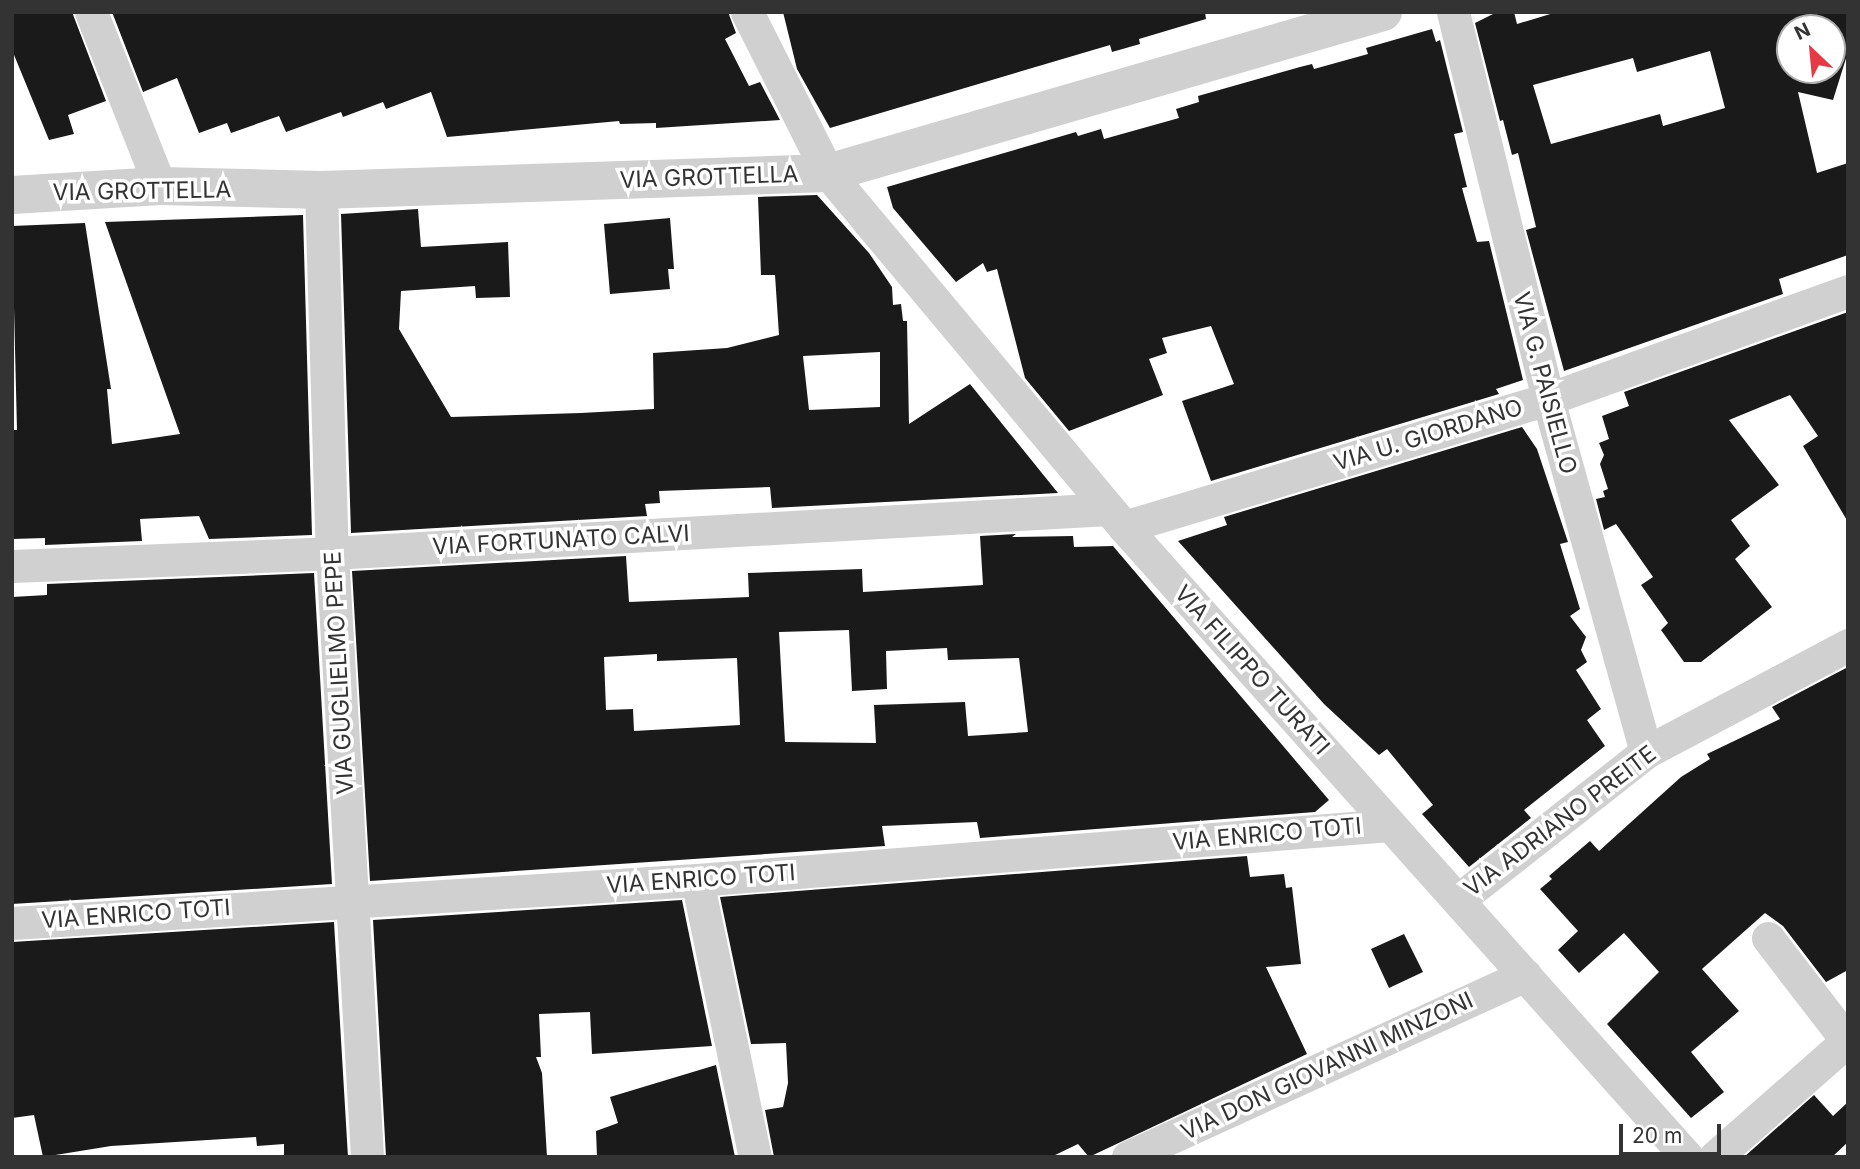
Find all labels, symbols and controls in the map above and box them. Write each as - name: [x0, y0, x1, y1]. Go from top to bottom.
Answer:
- north arrow: [1776, 14, 1846, 84]
- text: N: [1791, 18, 1814, 45]
- street label: VIA GROTTELLA: [619, 160, 799, 194]
- street label: VIA GROTTELLA: [52, 176, 232, 206]
- street label: VIA G. PAISIELLO: [1507, 289, 1583, 477]
- street label: VIA U. GIORDANO: [1330, 393, 1526, 477]
- street label: VIA FORTUNATO CALVI: [432, 519, 690, 561]
- street label: VIA GUGLIELMO PEPE: [319, 551, 359, 795]
- street label: VIA FILIPPO TURATI: [1169, 580, 1335, 760]
- street label: VIA ADRIANO PREITE: [1459, 740, 1661, 902]
- street label: VIA ENRICO TOTI: [1171, 812, 1363, 856]
- street label: VIA ENRICO TOTI: [606, 859, 796, 899]
- street label: VIA ENRICO TOTI: [41, 894, 231, 934]
- street label: VIA DON GIOVANNI MINZONI: [1177, 986, 1477, 1146]
- scale bar: [1622, 1110, 1724, 1154]
- text: 20 m: [1632, 1123, 1682, 1148]

